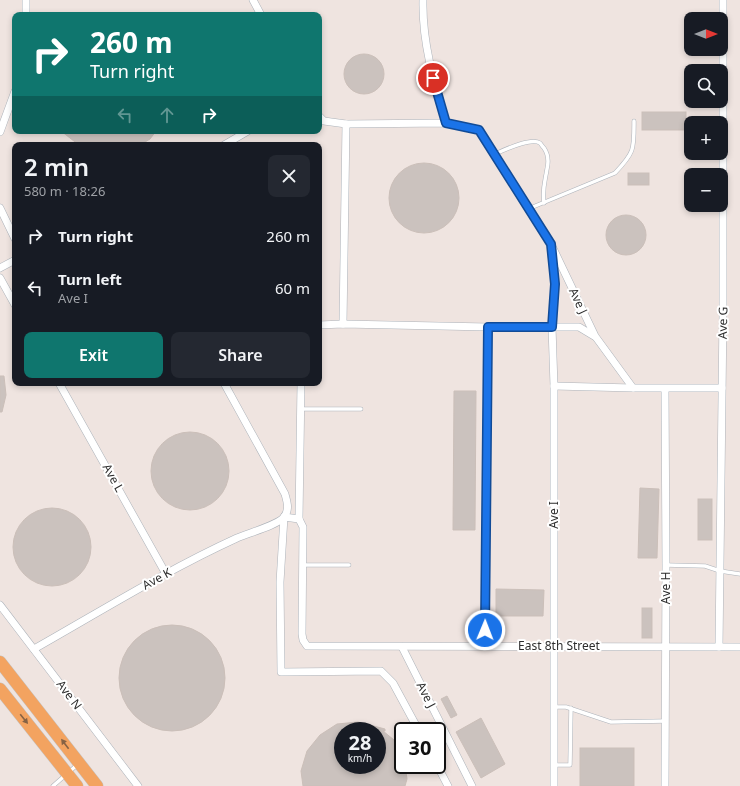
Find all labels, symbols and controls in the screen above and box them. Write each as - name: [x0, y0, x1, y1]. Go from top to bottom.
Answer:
- north arrow: [684, 12, 728, 56]
- map controls: [684, 12, 728, 212]
- text: 260 m: [90, 23, 173, 61]
- icon: right: [24, 28, 76, 80]
- text: Turn right: [90, 59, 174, 83]
- pin: [416, 61, 450, 95]
- button: search: [684, 64, 728, 108]
- icon: arrive: [422, 67, 444, 89]
- icon: left: [114, 104, 136, 126]
- icon: ahead: [156, 104, 178, 126]
- icon: right: [198, 104, 220, 126]
- button: +: [684, 116, 728, 160]
- text: 2 min: [24, 150, 89, 183]
- button: close: [268, 155, 310, 197]
- button: −: [684, 168, 728, 212]
- text: 580 m · 18:26: [24, 182, 105, 200]
- icon: right: [24, 225, 46, 247]
- text: Turn right: [58, 226, 133, 246]
- text: 260 m: [266, 226, 310, 246]
- text: Turn left: [58, 269, 122, 289]
- icon: left: [24, 277, 46, 299]
- text: 60 m: [275, 278, 310, 298]
- street label: Ave J: [565, 285, 592, 317]
- text: Ave I: [58, 289, 88, 307]
- street label: Ave G: [714, 307, 731, 339]
- button: Exit: [24, 332, 163, 378]
- button: Share: [171, 332, 310, 378]
- street label: Ave L: [99, 461, 128, 495]
- street label: Ave I: [545, 501, 562, 529]
- street label: Ave K: [139, 563, 175, 594]
- street label: Ave H: [657, 572, 674, 604]
- position arrow: [464, 609, 506, 651]
- street label: East 8th Street: [518, 637, 601, 654]
- street label: Ave N: [53, 676, 86, 713]
- street label: Ave J: [413, 679, 440, 711]
- one-way arrow: [20, 714, 29, 725]
- speed limit sign: 30: [394, 722, 446, 774]
- text: 28: [349, 729, 371, 756]
- one-way arrow: [60, 738, 69, 749]
- text: km/h: [348, 751, 372, 765]

